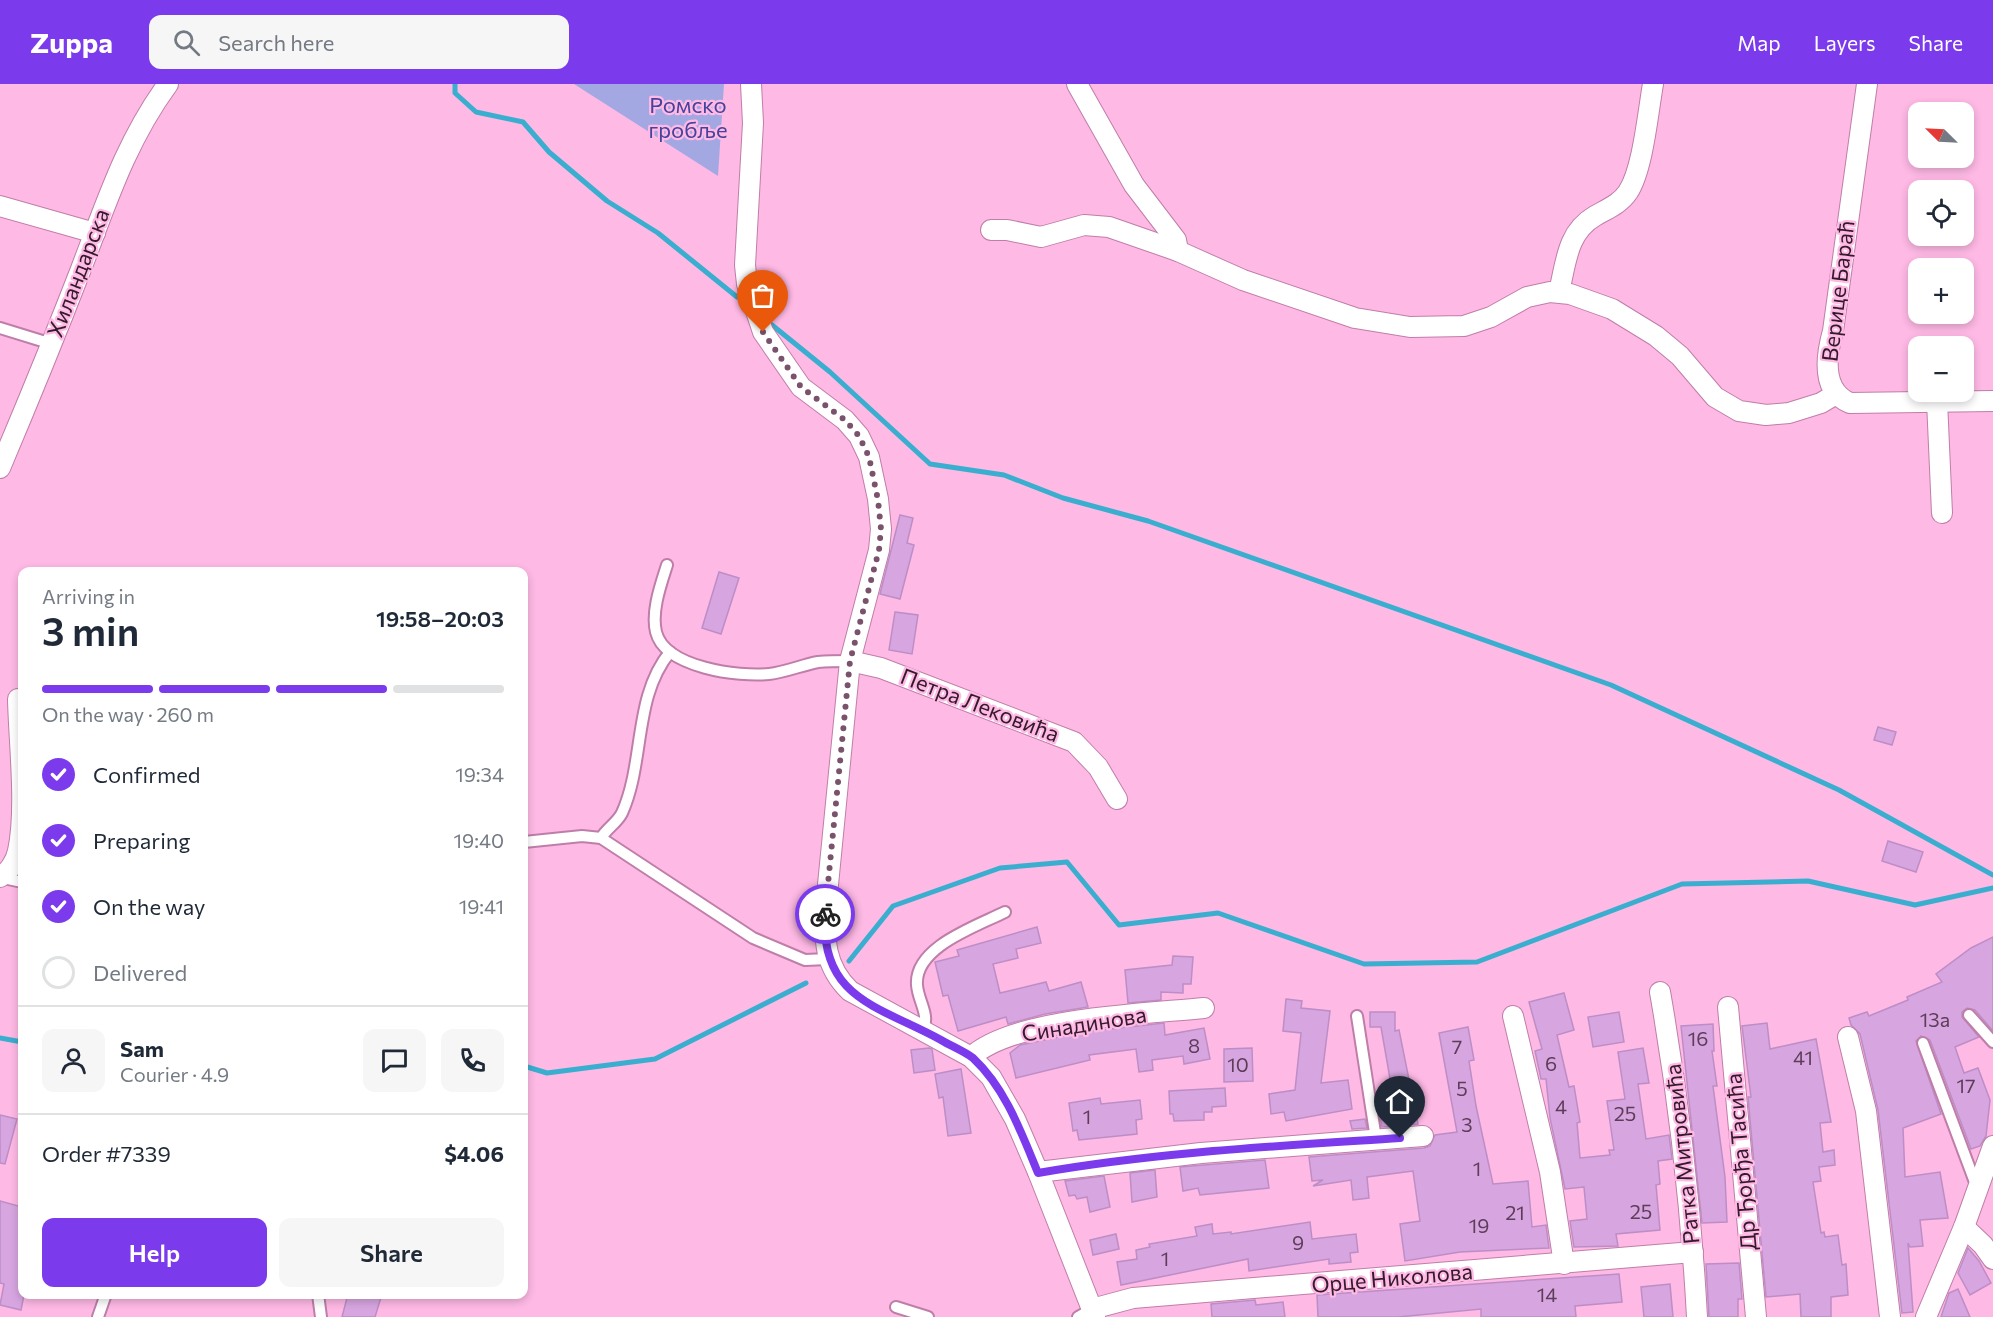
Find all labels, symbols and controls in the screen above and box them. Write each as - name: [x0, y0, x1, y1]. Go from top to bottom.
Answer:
- search box: [149, 15, 569, 69]
- text: Zuppa: [30, 25, 113, 59]
- icon: search: [170, 26, 203, 59]
- text: Search here: [218, 29, 334, 56]
- text: Map: [1737, 30, 1781, 55]
- text: Layers: [1814, 30, 1876, 55]
- text: Share: [1909, 30, 1963, 55]
- park label: Ромско гробље: [648, 91, 728, 143]
- north arrow: [1908, 102, 1974, 168]
- map controls: [1908, 102, 1974, 402]
- button: locate: [1908, 180, 1974, 246]
- street label: Хиландарска: [41, 205, 114, 341]
- street label: Верице Бараћ: [1815, 219, 1860, 363]
- button: +: [1908, 258, 1974, 324]
- pin: [737, 270, 788, 332]
- icon: bag: [746, 279, 779, 312]
- button: −: [1908, 336, 1974, 402]
- text: Arriving in: [42, 584, 135, 608]
- text: 19:58–20:03: [376, 605, 504, 632]
- text: 3 min: [42, 606, 139, 654]
- street label: Петра Лековића: [897, 662, 1063, 747]
- text: On the way · 260 m: [42, 702, 214, 726]
- icon: check: [42, 758, 75, 791]
- text: Confirmed: [93, 761, 200, 788]
- text: 19:34: [455, 762, 504, 786]
- icon: check: [42, 824, 75, 857]
- text: Preparing: [93, 827, 190, 854]
- text: 19:40: [454, 828, 504, 852]
- courier: [795, 884, 855, 944]
- icon: check: [42, 890, 75, 923]
- text: On the way: [93, 893, 205, 920]
- text: 19:41: [459, 894, 504, 918]
- icon: bike: [809, 898, 842, 931]
- text: Delivered: [93, 959, 187, 986]
- street label: Синадинова: [1020, 1000, 1148, 1047]
- house number: 13a: [1920, 1007, 1950, 1031]
- house number: 16: [1688, 1026, 1708, 1050]
- button: person: [42, 1029, 105, 1092]
- button: chat: [363, 1029, 426, 1092]
- button: phone: [441, 1029, 504, 1092]
- house number: 8: [1188, 1033, 1200, 1057]
- house number: 7: [1452, 1034, 1462, 1058]
- text: Sam: [120, 1035, 164, 1062]
- house number: 41: [1793, 1045, 1813, 1069]
- house number: 6: [1545, 1051, 1557, 1075]
- house number: 10: [1227, 1052, 1249, 1076]
- text: Courier · 4.9: [120, 1062, 229, 1086]
- street label: Ратка Митровића: [1659, 1063, 1704, 1246]
- street label: Др Ђорђа Тасића: [1719, 1072, 1762, 1252]
- house number: 17: [1956, 1073, 1976, 1097]
- pin: [1374, 1076, 1425, 1138]
- house number: 5: [1456, 1076, 1468, 1100]
- icon: home: [1383, 1085, 1416, 1118]
- house number: 4: [1555, 1094, 1567, 1118]
- house number: 25: [1614, 1101, 1636, 1125]
- house number: 1: [1083, 1104, 1091, 1128]
- house number: 3: [1461, 1112, 1473, 1136]
- text: Order #7339: [42, 1140, 171, 1167]
- text: $4.06: [444, 1140, 504, 1167]
- house number: 1: [1473, 1156, 1481, 1180]
- house number: 25: [1630, 1199, 1652, 1223]
- house number: 21: [1505, 1200, 1525, 1224]
- house number: 19: [1469, 1213, 1489, 1237]
- button: Help: [42, 1218, 267, 1287]
- button: Share: [279, 1218, 504, 1287]
- house number: 9: [1292, 1230, 1304, 1254]
- house number: 1: [1161, 1246, 1169, 1270]
- street label: Орце Николова: [1310, 1257, 1474, 1298]
- house number: 14: [1537, 1282, 1557, 1306]

